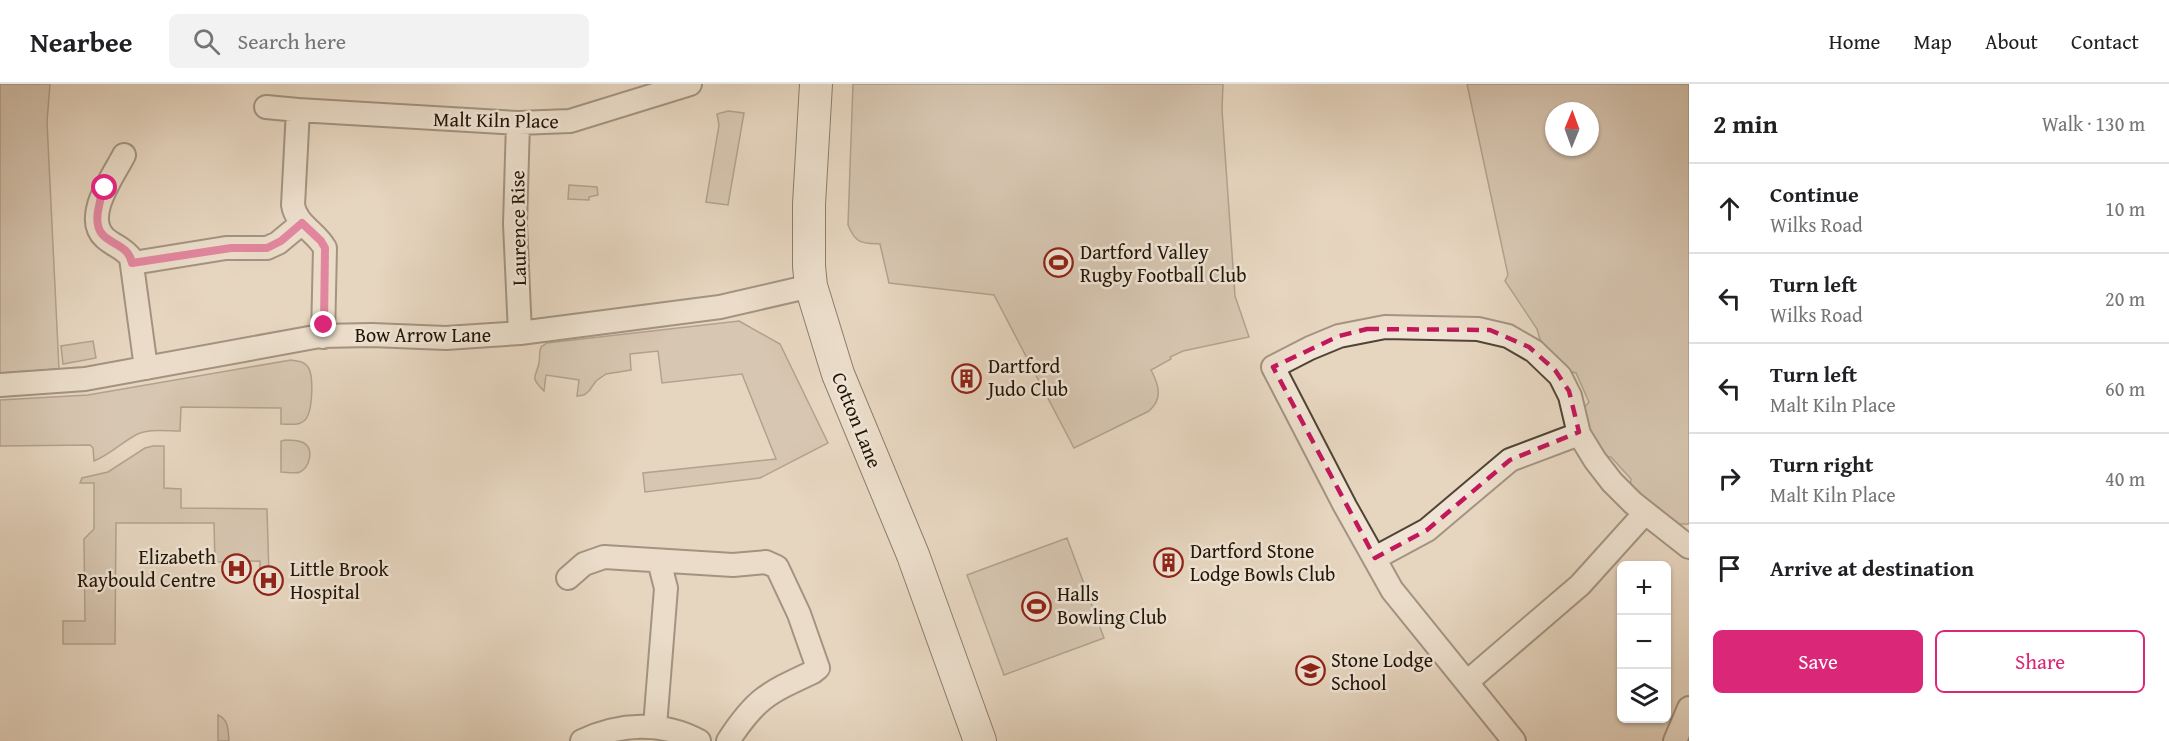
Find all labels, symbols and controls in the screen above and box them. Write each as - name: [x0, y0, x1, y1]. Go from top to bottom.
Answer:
- search box: [169, 14, 589, 68]
- text: Nearbee: [30, 21, 133, 62]
- icon: search: [190, 25, 223, 58]
- text: Search here: [238, 25, 346, 57]
- text: Home: [1829, 26, 1880, 57]
- text: Map: [1913, 26, 1952, 57]
- text: About: [1985, 26, 2038, 57]
- text: Contact: [2071, 26, 2139, 57]
- north arrow: [1545, 102, 1599, 156]
- street label: Malt Kiln Place: [433, 104, 559, 135]
- text: 2 min: [1713, 104, 1778, 143]
- text: Walk · 130 m: [2042, 109, 2145, 138]
- street label: Laurence Rise: [502, 170, 533, 286]
- route start: [91, 174, 117, 200]
- text: Continue: [1770, 178, 1859, 210]
- icon: ahead: [1713, 192, 1746, 225]
- text: 10 m: [2105, 194, 2145, 223]
- text: Wilks Road: [1770, 210, 1863, 239]
- place label: Dartford Valley Rugby Football Club: [1080, 237, 1247, 289]
- sports icon: Dartford Valley Rugby Football Club: [1043, 247, 1075, 279]
- text: Turn left: [1770, 268, 1857, 300]
- icon: left: [1713, 282, 1746, 315]
- text: 20 m: [2105, 284, 2145, 313]
- text: Wilks Road: [1770, 300, 1863, 329]
- route end: [310, 311, 336, 337]
- street label: Bow Arrow Lane: [355, 320, 491, 349]
- place label: Dartford Judo Club: [985, 351, 1068, 403]
- text: Turn left: [1770, 358, 1857, 390]
- building icon: Dartford Judo Club: [951, 362, 983, 394]
- street label: Cotton Lane: [825, 368, 890, 472]
- icon: left: [1713, 372, 1746, 405]
- text: 60 m: [2105, 374, 2145, 403]
- text: Malt Kiln Place: [1770, 390, 1896, 419]
- text: Turn right: [1770, 448, 1873, 480]
- icon: right: [1713, 462, 1746, 495]
- text: 40 m: [2105, 464, 2145, 493]
- text: Malt Kiln Place: [1770, 480, 1896, 509]
- place label: Dartford Stone Lodge Bowls Club: [1190, 536, 1335, 588]
- place label: Elizabeth Raybould Centre: [77, 542, 216, 594]
- building icon: Dartford Stone Lodge Bowls Club: [1153, 547, 1185, 579]
- icon: arrive: [1713, 552, 1746, 585]
- text: Arrive at destination: [1770, 552, 1974, 584]
- hospital icon: Elizabeth Raybould Centre: [221, 553, 253, 585]
- place label: Little Brook Hospital: [290, 554, 390, 606]
- map controls: [1617, 561, 1671, 723]
- button: +: [1617, 561, 1671, 615]
- hospital icon: Little Brook Hospital: [253, 565, 285, 597]
- place label: Halls Bowling Club: [1057, 579, 1167, 631]
- sports icon: Halls Bowling Club: [1020, 590, 1052, 622]
- button: −: [1617, 615, 1671, 669]
- button: Save: [1713, 630, 1923, 693]
- button: Share: [1935, 630, 2145, 693]
- place label: Stone Lodge School: [1331, 645, 1433, 697]
- school or university icon: Stone Lodge School: [1294, 655, 1326, 687]
- button: layers: [1617, 669, 1671, 723]

